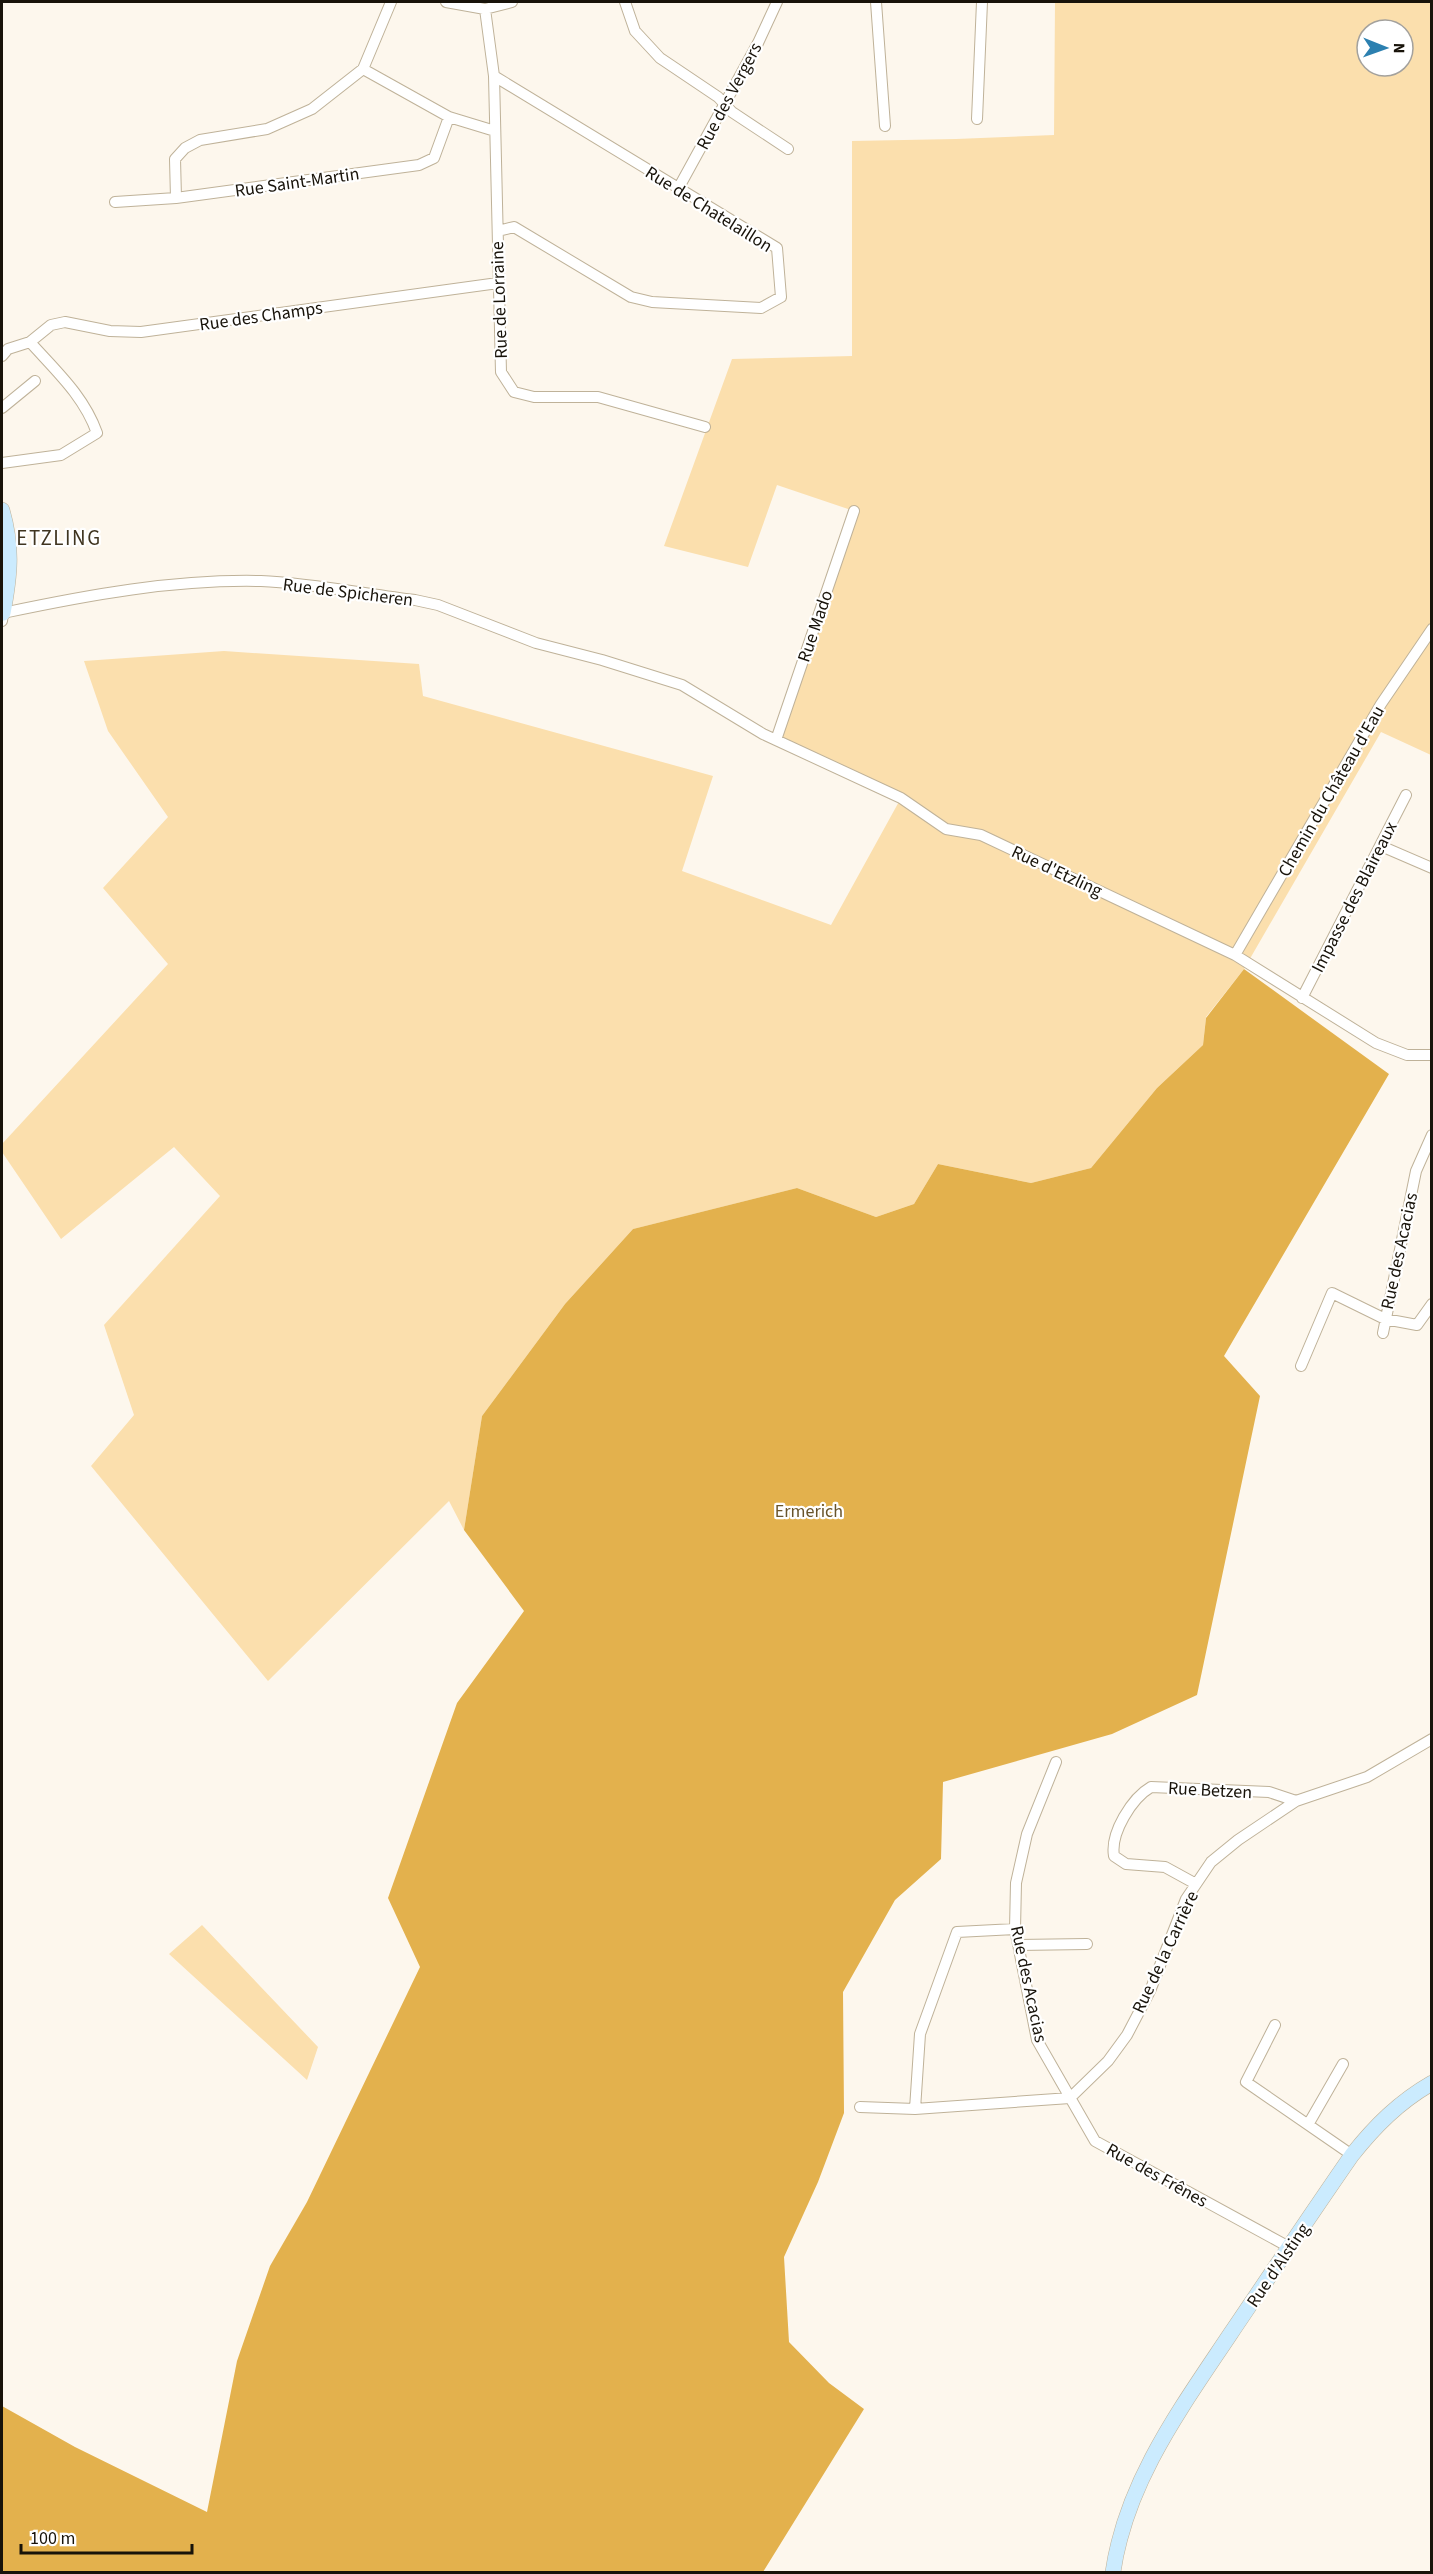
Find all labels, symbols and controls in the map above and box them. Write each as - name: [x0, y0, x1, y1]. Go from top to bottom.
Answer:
- north arrow: [1355, 18, 1415, 78]
- street label: Rue des Vergers: [691, 38, 768, 154]
- text: N: [1388, 43, 1410, 54]
- street label: Rue de Chatelaillon: [640, 160, 777, 259]
- street label: Rue Saint-Martin: [233, 161, 361, 204]
- street label: Rue de Lorraine: [485, 241, 514, 359]
- street label: Rue des Champs: [198, 295, 324, 338]
- district label: ETZLING: [16, 523, 102, 553]
- street label: Rue de Spicheren: [281, 572, 414, 613]
- street label: Rue Mado: [792, 587, 839, 665]
- street label: Chemin du Château d'Eau: [1272, 701, 1391, 881]
- street label: Impasse des Blaireaux: [1306, 817, 1403, 977]
- street label: Rue d'Etzling: [1007, 839, 1106, 903]
- street label: Rue des Acacias: [1375, 1190, 1424, 1312]
- park label: Ermerich: [775, 1499, 843, 1524]
- street label: Rue Betzen: [1167, 1776, 1253, 1805]
- street label: Rue de la Carrière: [1126, 1887, 1205, 2018]
- street label: Rue des Acacias: [1004, 1923, 1053, 2045]
- street label: Rue des Frênes: [1102, 2137, 1212, 2214]
- street label: Rue d'Alsting: [1241, 2218, 1316, 2312]
- scale bar: [21, 2517, 192, 2555]
- text: 100 m: [30, 2526, 75, 2551]

